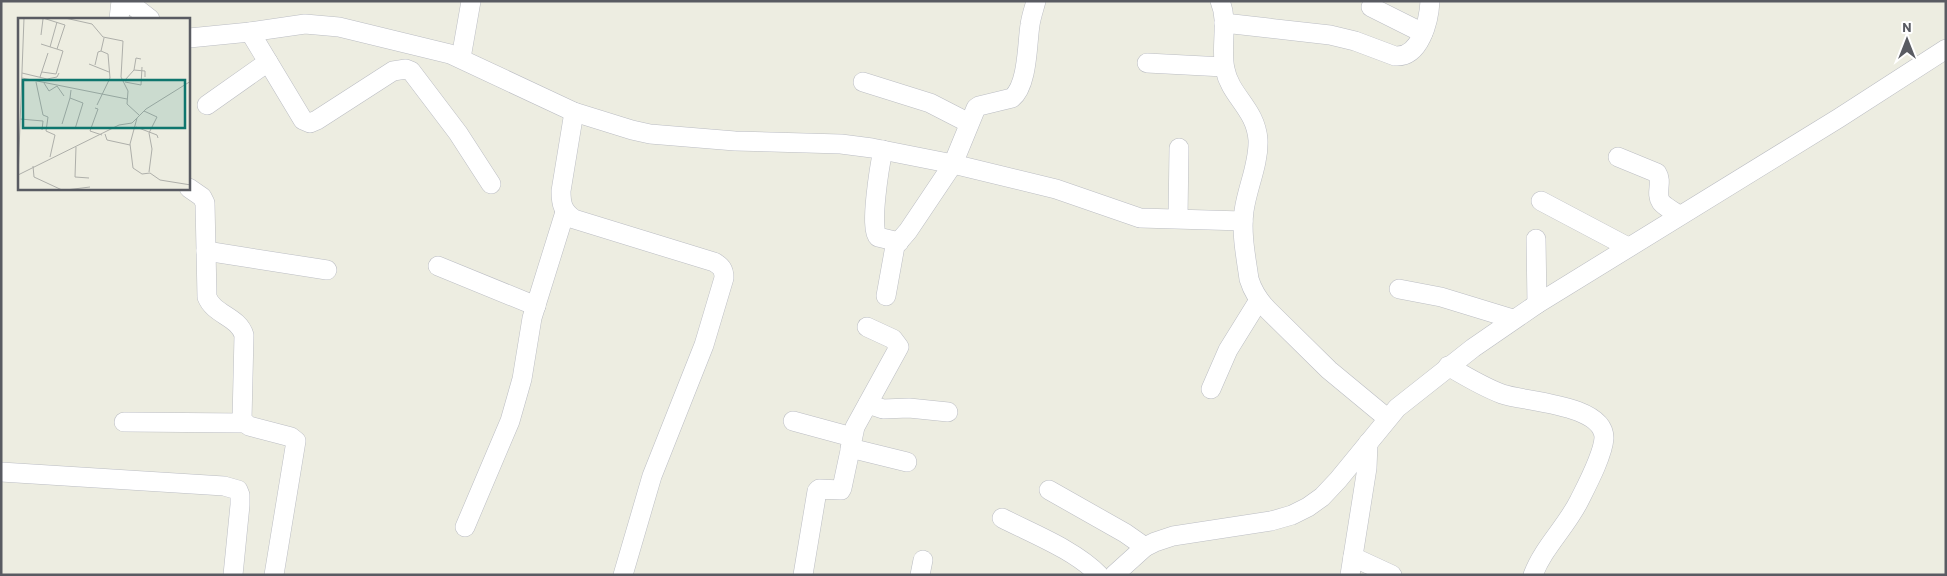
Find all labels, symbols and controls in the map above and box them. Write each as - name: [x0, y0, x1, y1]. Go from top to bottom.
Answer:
- north arrow: [1882, 15, 1932, 65]
- inset map: [18, 18, 190, 190]
- text: N: [1902, 18, 1912, 35]

